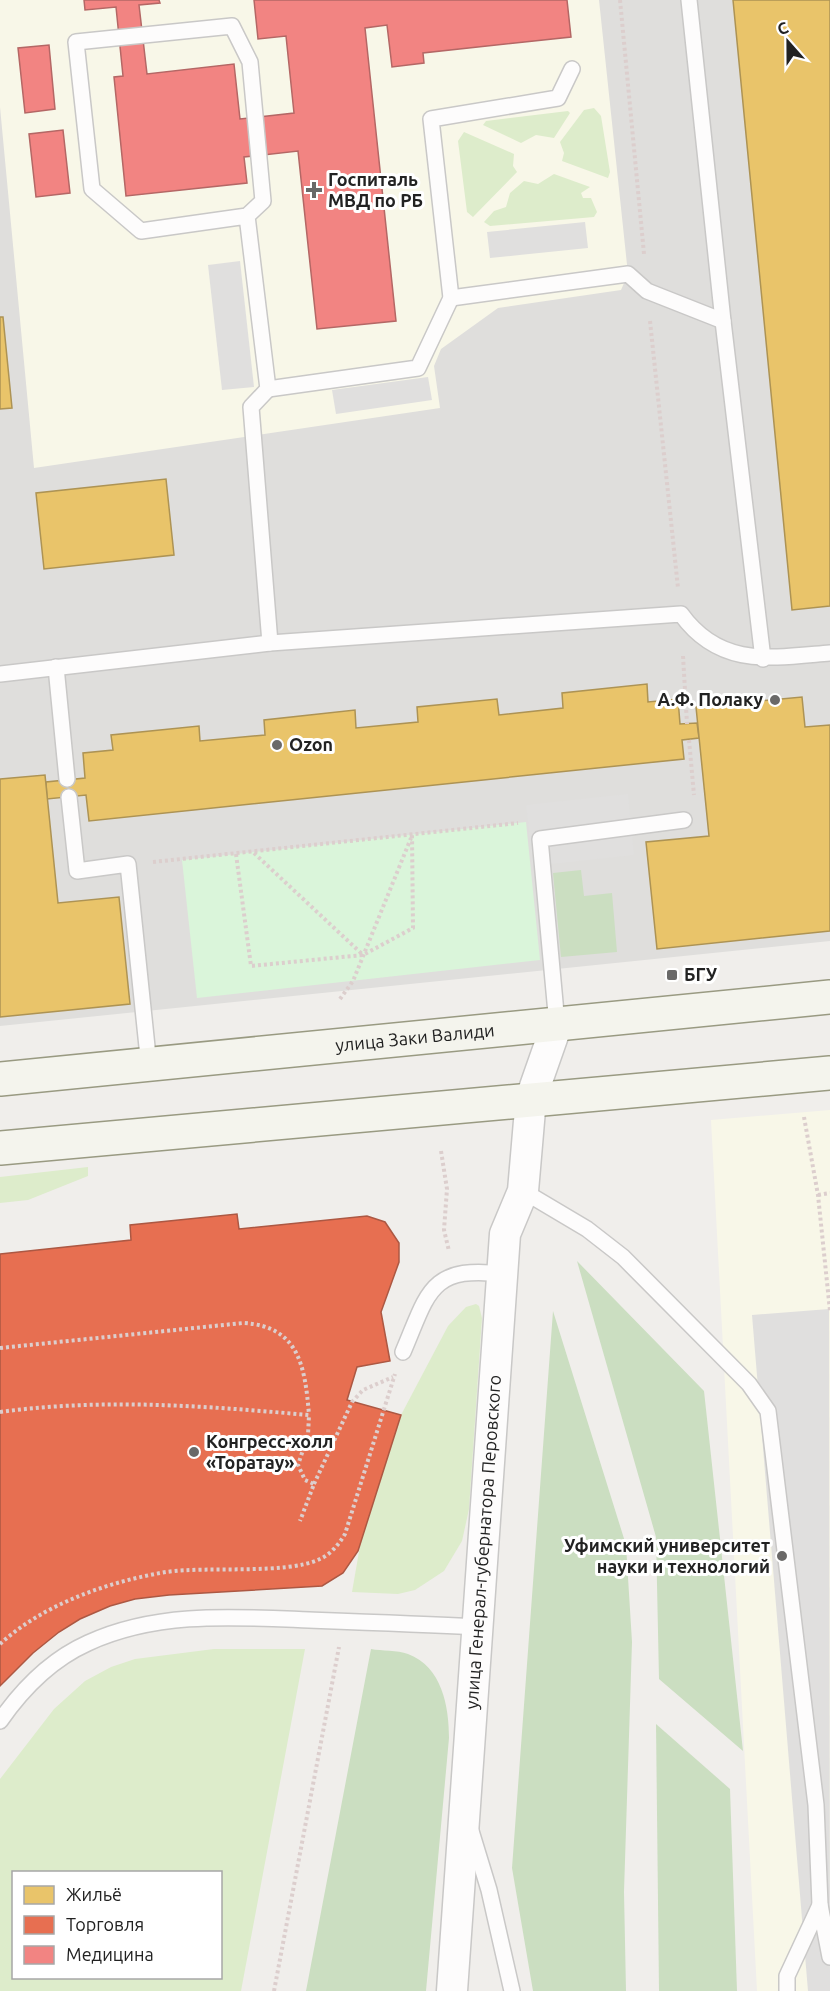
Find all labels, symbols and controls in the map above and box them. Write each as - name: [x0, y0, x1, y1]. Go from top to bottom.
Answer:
- north arrow: [758, 12, 818, 72]
- text: С: [775, 18, 791, 38]
- place label: Госпиталь МВД по РБ: [328, 169, 423, 210]
- marker: Госпиталь МВД по РБ: [305, 181, 323, 199]
- place label: А.Ф. Полаку: [658, 689, 763, 709]
- marker: А.Ф. Полаку: [768, 693, 782, 707]
- place label: Ozon: [289, 734, 333, 754]
- marker: Ozon: [270, 738, 284, 752]
- place label: БГУ: [684, 964, 718, 984]
- marker: БГУ: [665, 968, 679, 982]
- street label: улица Заки Валиди: [334, 1019, 495, 1055]
- street label: улица Генерал-губернатора Перовского: [461, 1374, 504, 1710]
- place label: Конгресс-холл «Торатау»: [206, 1431, 333, 1472]
- marker: Конгресс-холл «Торатау»: [187, 1445, 201, 1459]
- place label: Уфимский университет науки и технологий: [564, 1535, 770, 1576]
- marker: Уфимский университет науки и технологий: [775, 1549, 789, 1563]
- legend: [12, 1871, 222, 1979]
- text: Жильё: [66, 1884, 122, 1904]
- text: Торговля: [66, 1914, 144, 1934]
- text: Медицина: [66, 1944, 154, 1964]

